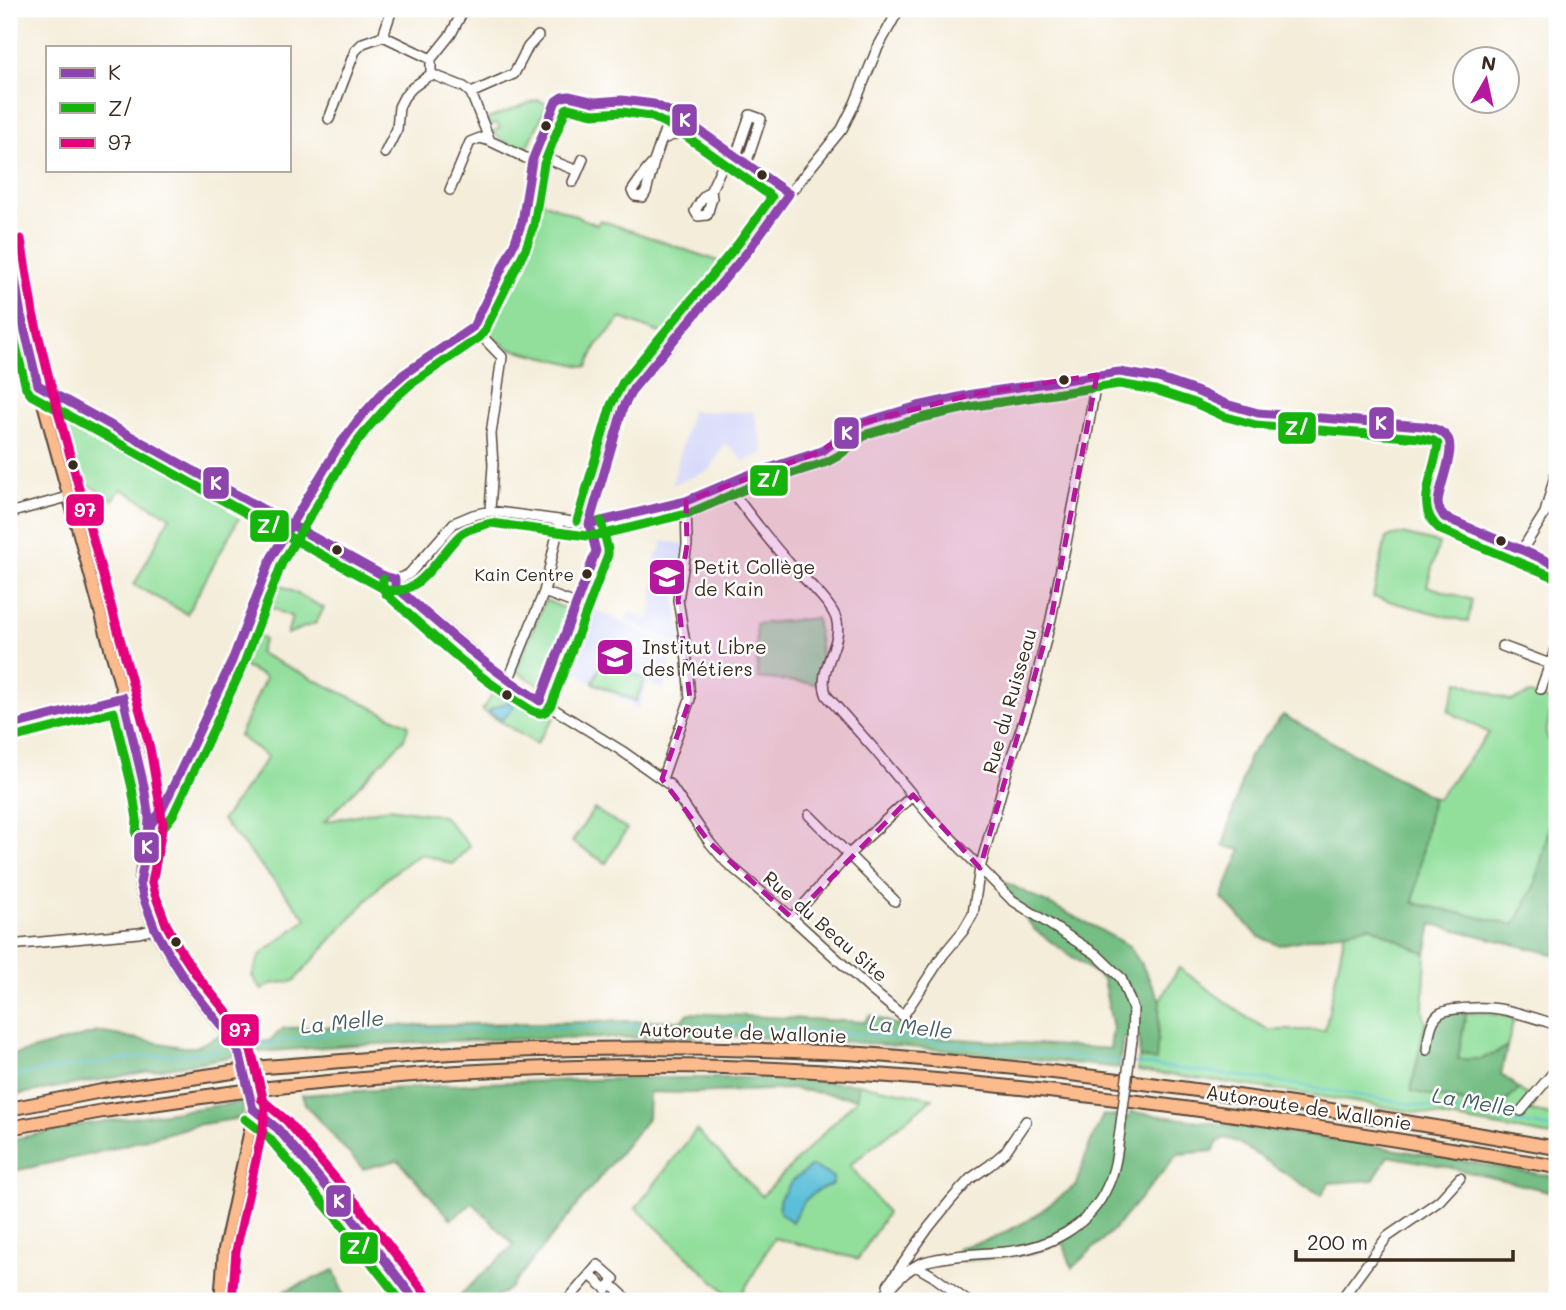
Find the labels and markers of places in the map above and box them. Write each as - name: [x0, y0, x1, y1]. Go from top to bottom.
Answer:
- unlabelled marker: [539, 119, 553, 133]
- unlabelled marker: [755, 168, 769, 182]
- unlabelled marker: [1057, 373, 1071, 387]
- unlabelled marker: [66, 458, 80, 472]
- unlabelled marker: [1494, 534, 1508, 548]
- unlabelled marker: [330, 543, 344, 557]
- place label: Petit Collège de Kain: [694, 554, 815, 601]
- school or university icon: Petit Collège de Kain: [646, 556, 688, 598]
- place label: Kain Centre: [474, 563, 574, 585]
- marker: Kain Centre: [580, 567, 594, 581]
- place label: Institut Libre des Métiers: [642, 634, 767, 681]
- school or university icon: Institut Libre des Métiers: [594, 636, 636, 678]
- unlabelled marker: [500, 688, 514, 702]
- unlabelled marker: [169, 935, 183, 949]

